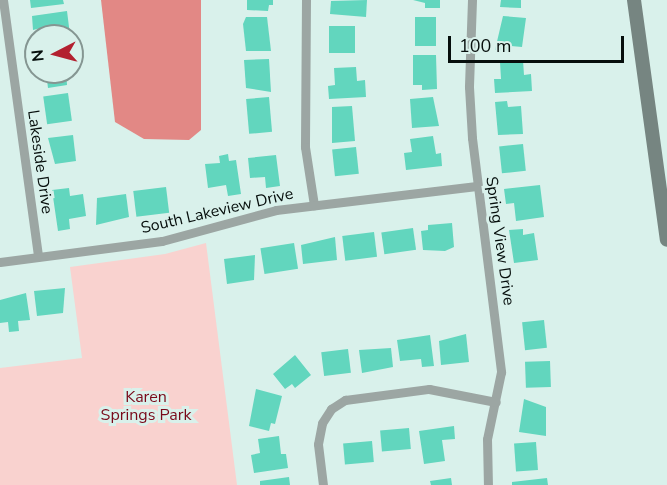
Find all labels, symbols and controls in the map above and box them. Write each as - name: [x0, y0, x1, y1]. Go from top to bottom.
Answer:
- north arrow: [24, 24, 84, 84]
- scale bar: [451, 24, 626, 62]
- text: 100 m: [459, 34, 511, 58]
- text: N: [27, 49, 50, 63]
- street label: Lakeside Drive: [23, 109, 57, 215]
- street label: Spring View Drive: [481, 175, 519, 307]
- street label: South Lakeview Drive: [139, 184, 295, 238]
- park label: Karen Springs Park: [101, 387, 191, 425]

